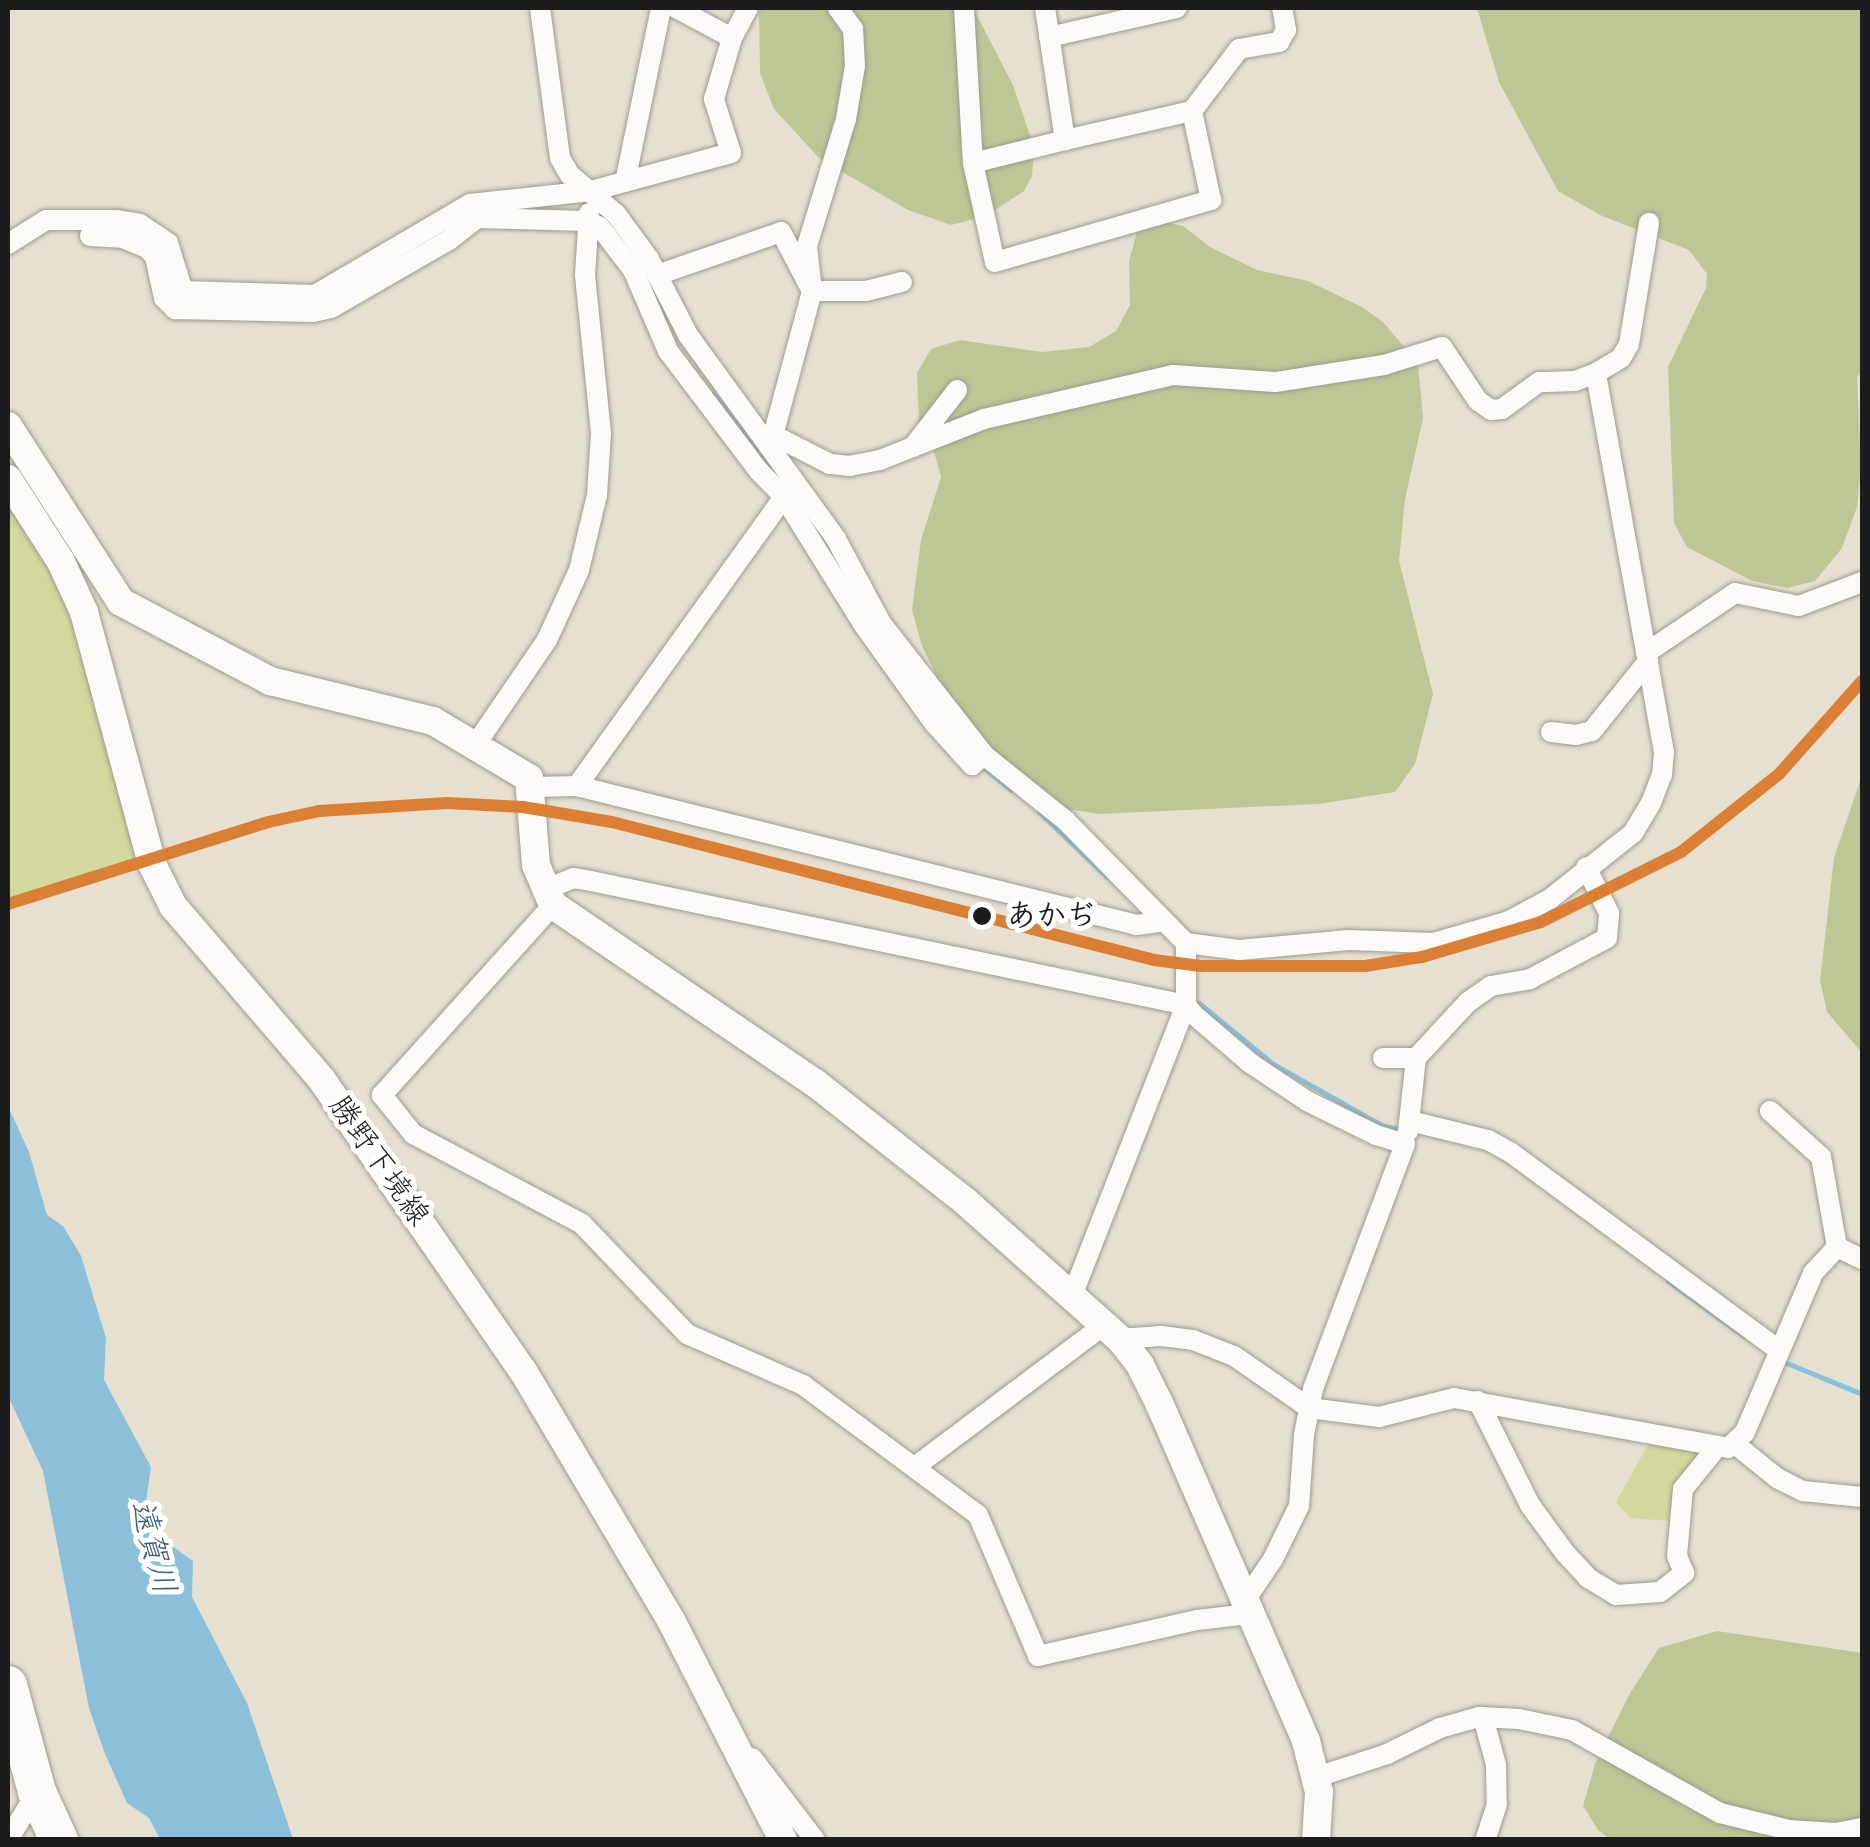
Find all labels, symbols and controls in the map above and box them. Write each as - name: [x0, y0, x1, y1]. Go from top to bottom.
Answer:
- place label: あかぢ: [1006, 898, 1096, 934]
- marker: あかぢ: [967, 901, 997, 931]
- street label: 勝野下境線: [321, 1089, 437, 1233]
- water label: 遠賀川: [122, 1496, 184, 1598]

